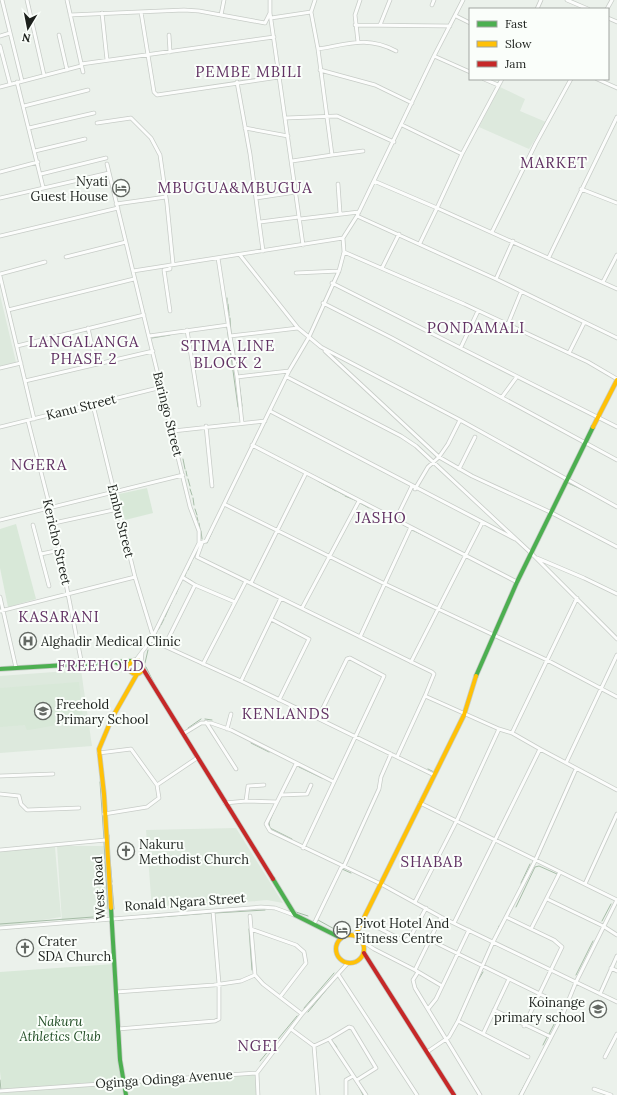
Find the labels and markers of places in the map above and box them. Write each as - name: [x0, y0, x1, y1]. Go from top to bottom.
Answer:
- place label: Nyati Guest House: [31, 173, 108, 205]
- hotel icon: Nyati Guest House: [111, 178, 131, 198]
- hospital icon: Alghadir Medical Clinic: [18, 631, 38, 651]
- place label: Alghadir Medical Clinic: [40, 633, 181, 650]
- place label: Freehold Primary School: [56, 696, 149, 728]
- school or university icon: Freehold Primary School: [33, 701, 53, 721]
- place label: Nakuru Methodist Church: [139, 836, 249, 868]
- church icon: Nakuru Methodist Church: [116, 841, 136, 861]
- place label: Pivot Hotel And Fitness Centre: [355, 915, 450, 947]
- hotel icon: Pivot Hotel And Fitness Centre: [332, 920, 352, 940]
- place label: Crater SDA Church: [38, 933, 111, 965]
- church icon: Crater SDA Church: [15, 938, 35, 958]
- place label: Koinange primary school: [494, 994, 585, 1026]
- school or university icon: Koinange primary school: [588, 999, 608, 1019]

